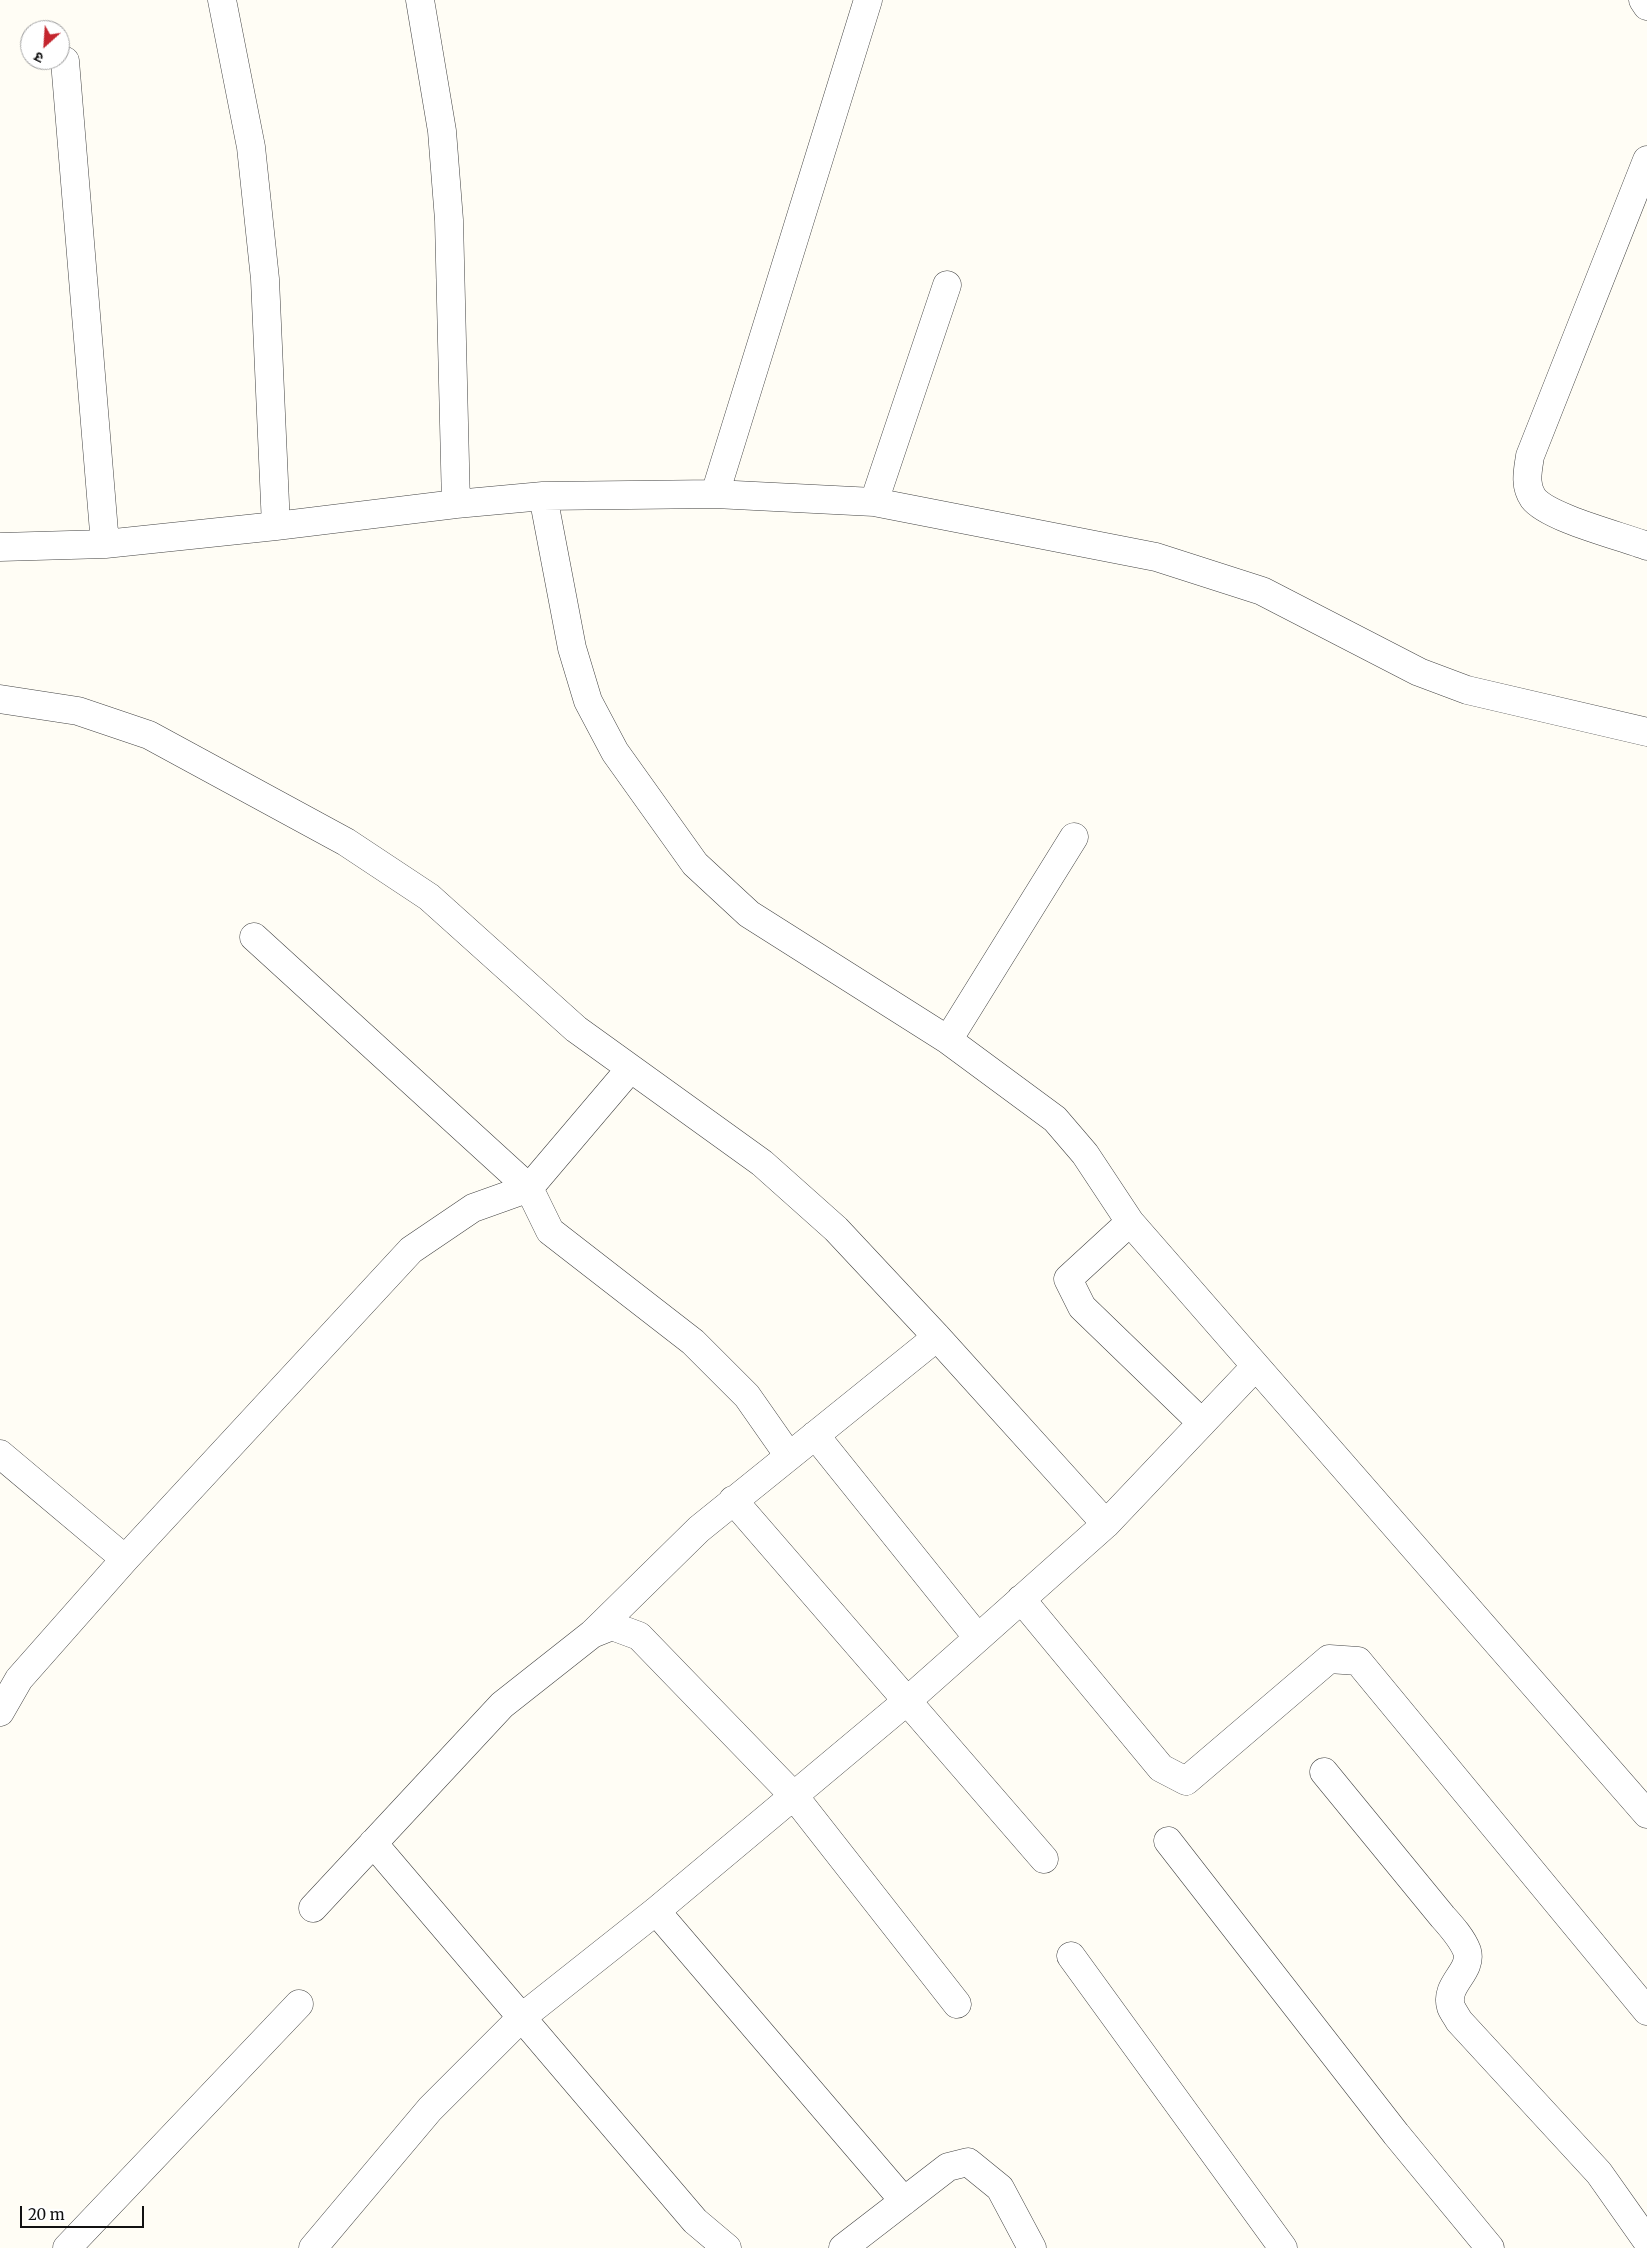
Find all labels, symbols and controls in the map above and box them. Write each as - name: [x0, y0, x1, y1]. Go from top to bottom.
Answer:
- north arrow: [20, 20, 70, 70]
- text: उ: [31, 48, 47, 67]
- scale bar: [22, 2196, 146, 2228]
- text: 20 m: [28, 2205, 65, 2224]

